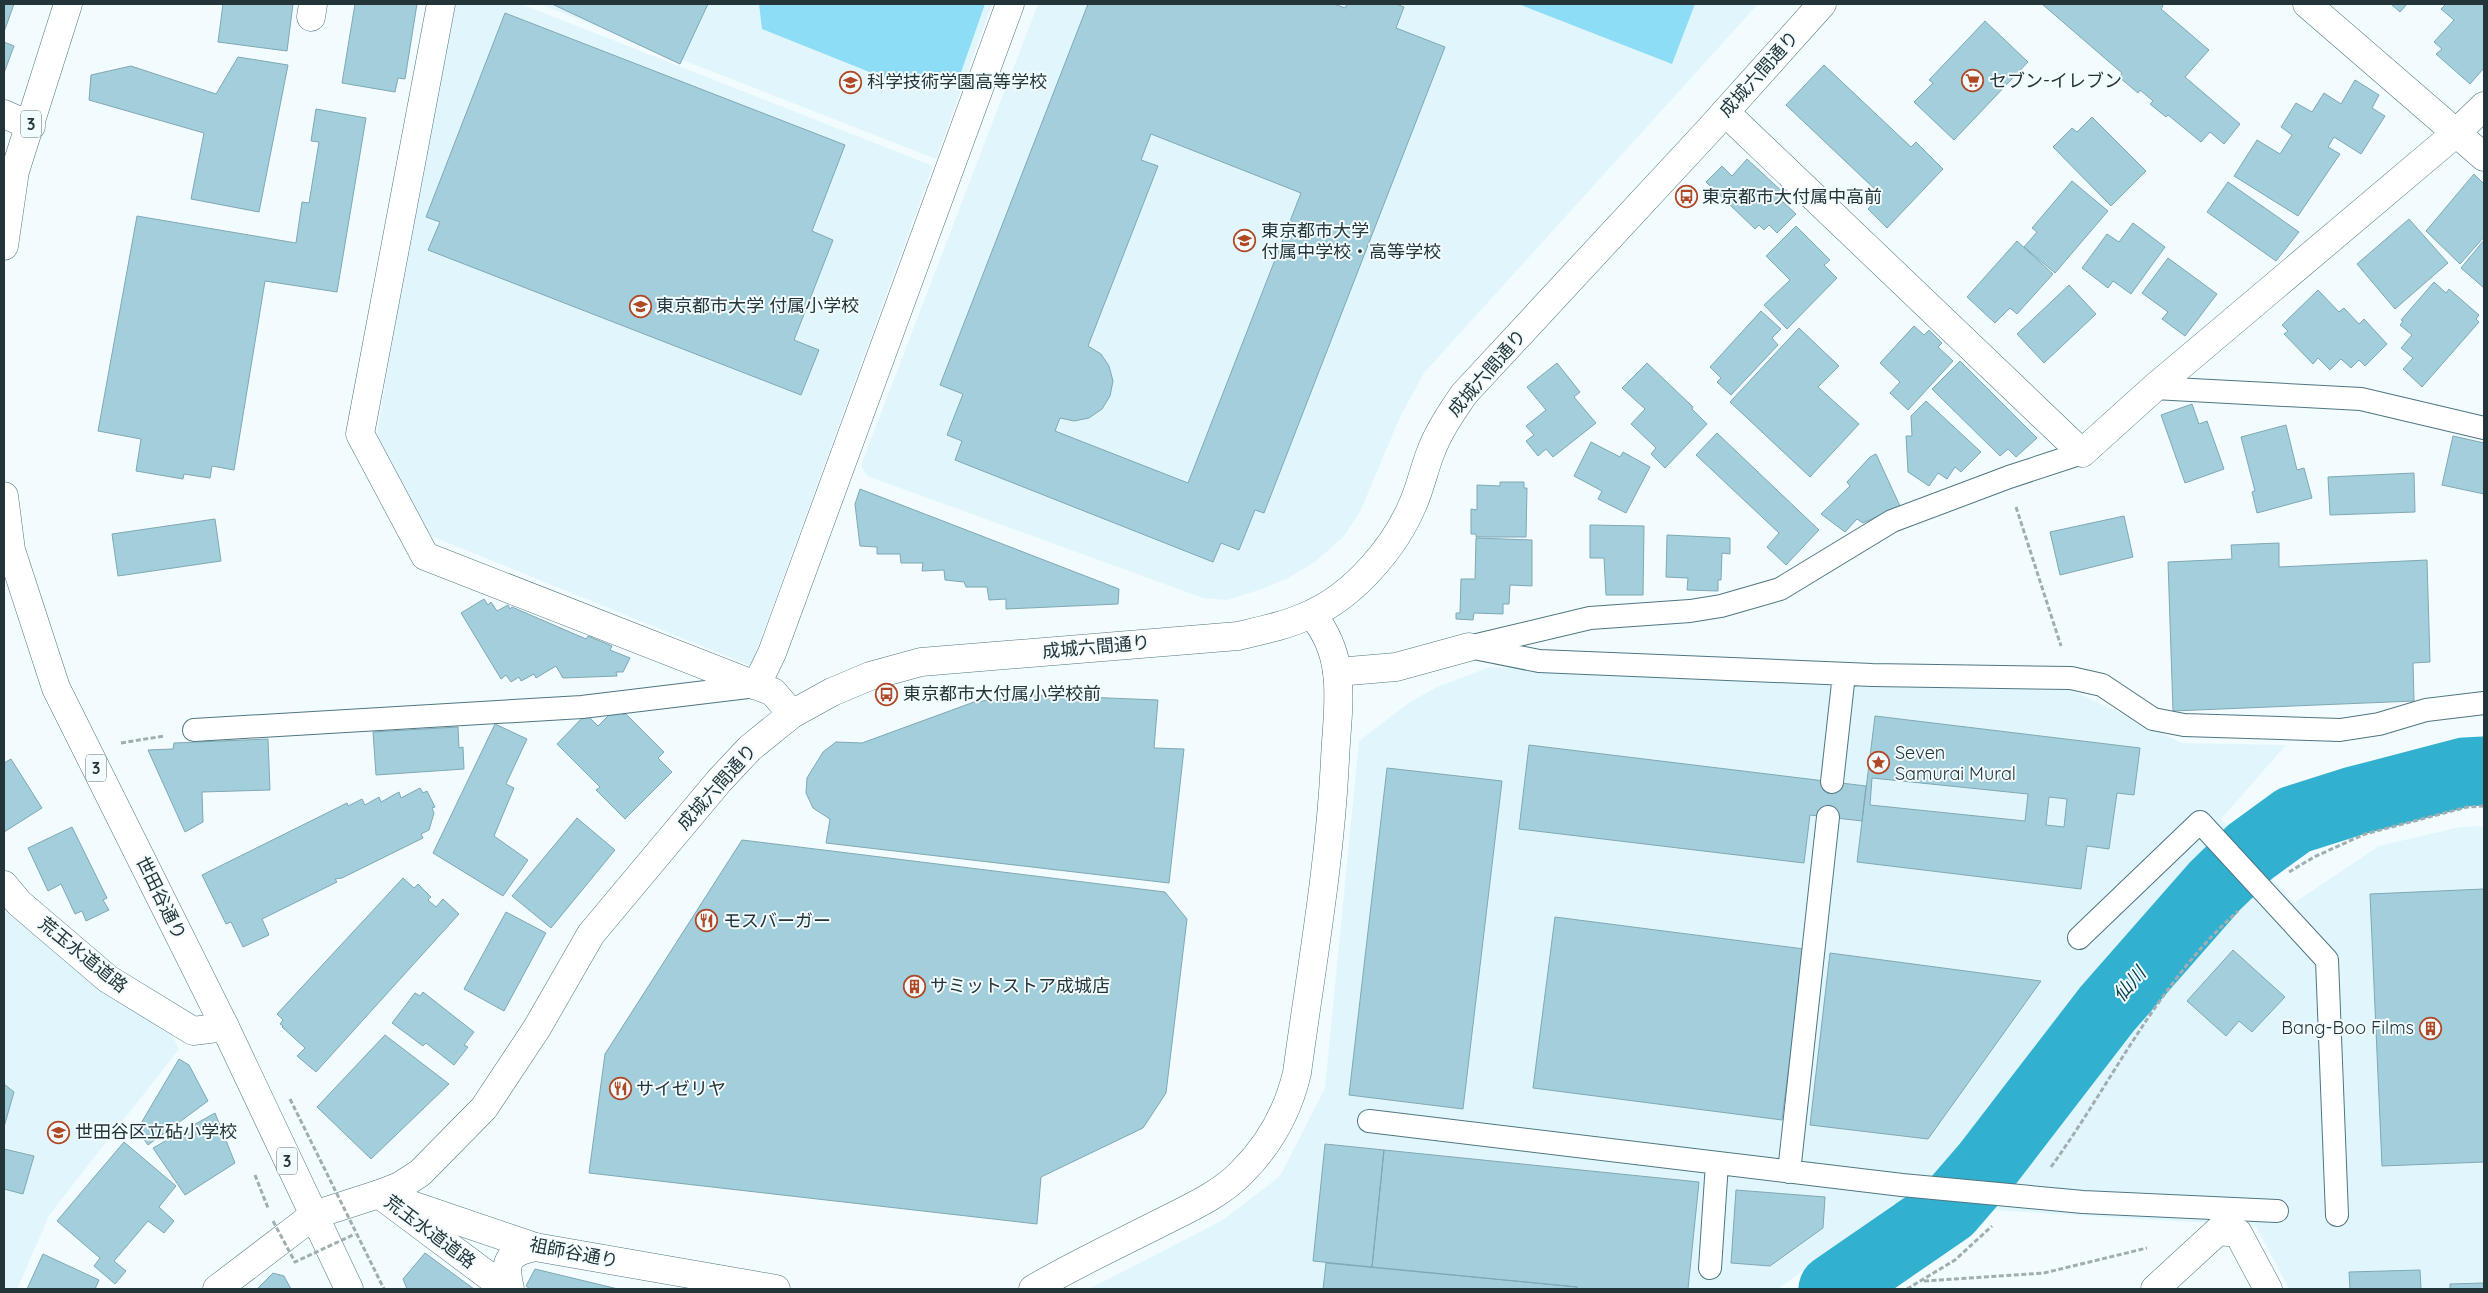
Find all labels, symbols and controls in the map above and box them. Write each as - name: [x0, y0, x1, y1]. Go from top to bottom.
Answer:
- street label: 成城六間通り: [1714, 26, 1803, 121]
- supermarket icon: セブン-イレブン: [1961, 69, 1985, 93]
- place label: セブン-イレブン: [1989, 69, 2122, 92]
- school or university icon: 科学技術学園高等学校: [839, 70, 863, 94]
- place label: 科学技術学園高等学校: [867, 70, 1047, 93]
- road number: 3: [21, 110, 41, 138]
- bus stop icon: 東京都市大付属中高前: [1674, 185, 1698, 209]
- place label: 東京都市大付属中高前: [1702, 185, 1882, 208]
- place label: 東京都市大学 付属中学校・高等学校: [1261, 219, 1441, 263]
- school or university icon: 東京都市大学 付属中学校・高等学校: [1233, 229, 1257, 253]
- school or university icon: 東京都市大学 付属小学校: [628, 294, 652, 318]
- place label: 東京都市大学 付属小学校: [656, 294, 859, 317]
- street label: 成城六間通り: [1443, 324, 1531, 421]
- street label: 成城六間通り: [1041, 630, 1151, 663]
- bus stop icon: 東京都市大付属小学校前: [875, 682, 899, 706]
- place label: 東京都市大付属小学校前: [903, 682, 1101, 705]
- street label: 成城六間通り: [672, 739, 761, 834]
- place label: Seven Samurai Mural: [1895, 741, 2016, 785]
- place icon: Seven Samurai Mural: [1867, 751, 1891, 775]
- road number: 3: [86, 754, 106, 781]
- street label: 世田谷通り: [131, 852, 192, 943]
- restaurant icon: モスバーガー: [695, 909, 719, 933]
- place label: モスバーガー: [723, 909, 831, 932]
- street label: 荒玉水道道路: [34, 912, 133, 998]
- water label: 仙川: [2107, 960, 2152, 1006]
- building icon: サミットストア成城店: [902, 974, 926, 998]
- place label: サミットストア成城店: [930, 974, 1110, 997]
- place label: Bang-Boo Films: [2281, 1016, 2414, 1039]
- building icon: Bang-Boo Films: [2418, 1016, 2442, 1040]
- restaurant icon: サイゼリヤ: [608, 1077, 632, 1101]
- place label: サイゼリヤ: [636, 1077, 726, 1100]
- school or university icon: 世田谷区立砧小学校: [47, 1120, 71, 1144]
- place label: 世田谷区立砧小学校: [75, 1120, 237, 1143]
- road number: 3: [277, 1148, 297, 1174]
- street label: 荒玉水道道路: [380, 1190, 480, 1273]
- street label: 祖師谷通り: [528, 1233, 620, 1272]

